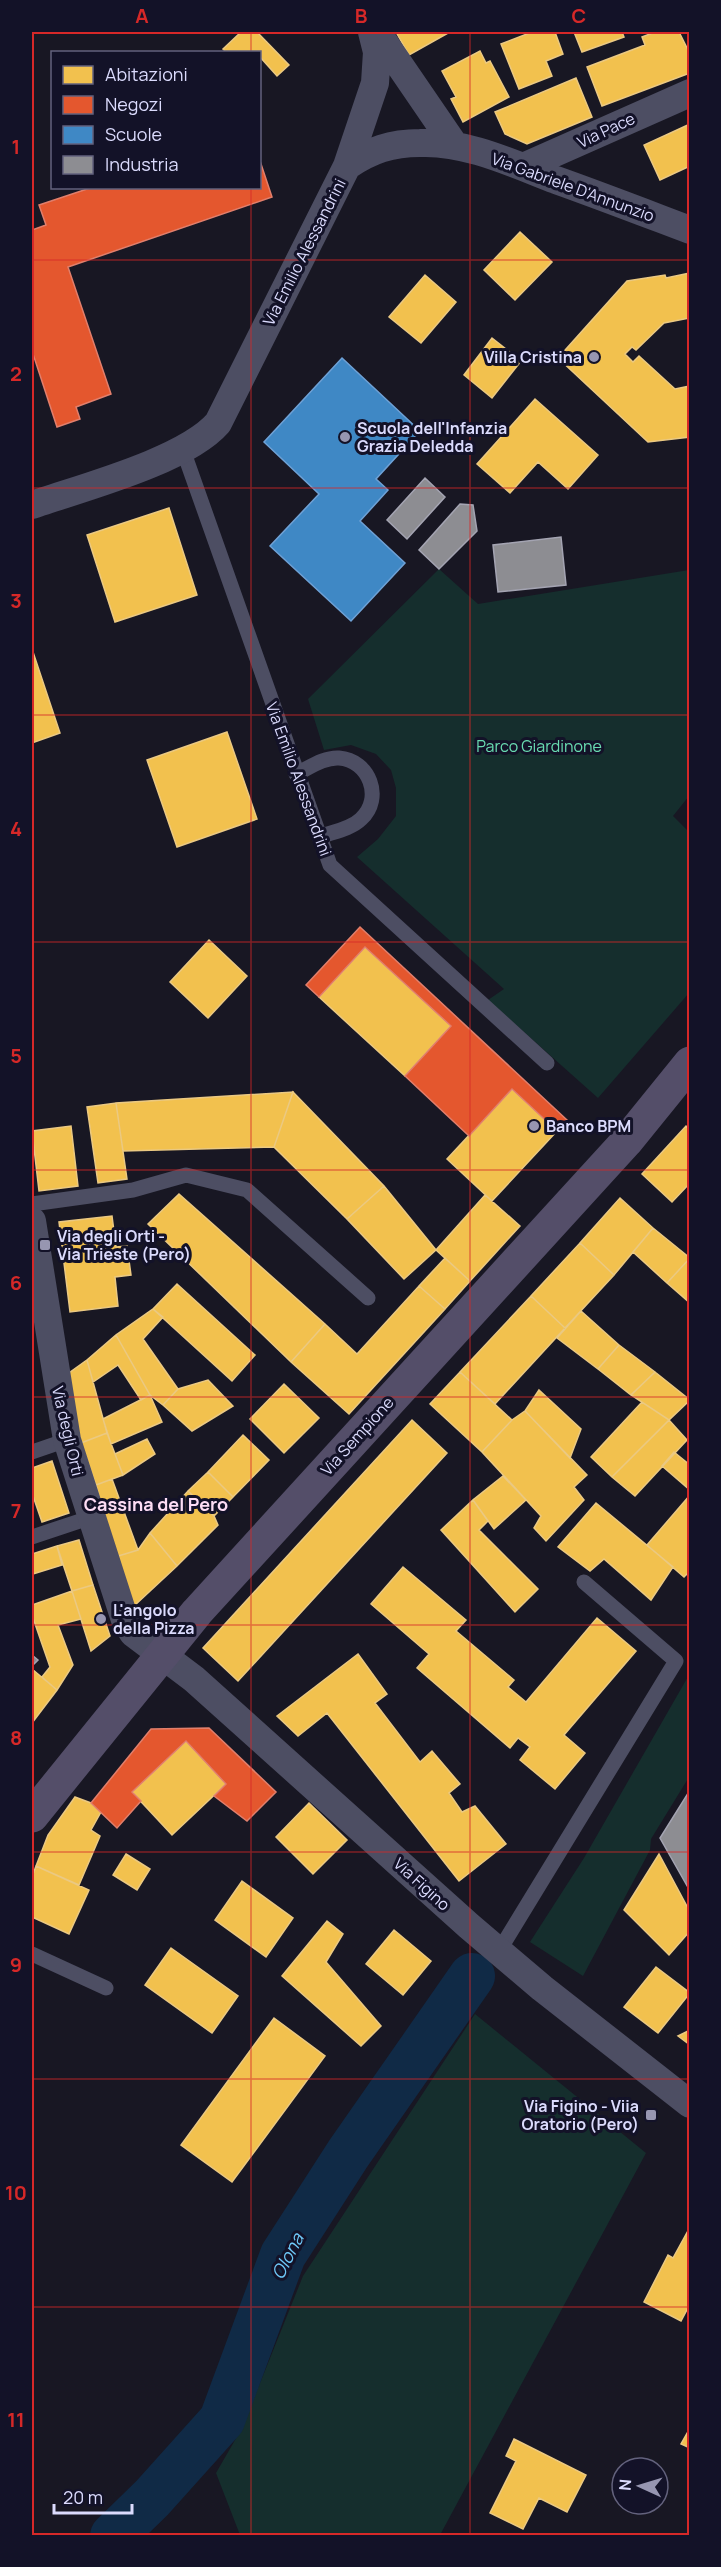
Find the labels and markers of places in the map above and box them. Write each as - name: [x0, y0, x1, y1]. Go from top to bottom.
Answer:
- place label: Villa Cristina: [484, 346, 582, 368]
- marker: Villa Cristina: [587, 350, 601, 364]
- place label: Scuola dell'Infanzia Grazia Deledda: [357, 417, 507, 457]
- marker: Scuola dell'Infanzia Grazia Deledda: [338, 430, 352, 444]
- place label: Banco BPM: [546, 1115, 631, 1137]
- marker: Banco BPM: [527, 1119, 541, 1133]
- place label: Via degli Orti - Via Trieste (Pero): [57, 1225, 191, 1265]
- marker: Via degli Orti - Via Trieste (Pero): [38, 1238, 52, 1252]
- place label: L'angolo della Pizza: [113, 1599, 194, 1639]
- marker: L'angolo della Pizza: [94, 1612, 108, 1626]
- place label: Via Figino - Viia Oratorio (Pero): [522, 2095, 639, 2135]
- marker: Via Figino - Viia Oratorio (Pero): [644, 2108, 658, 2122]

